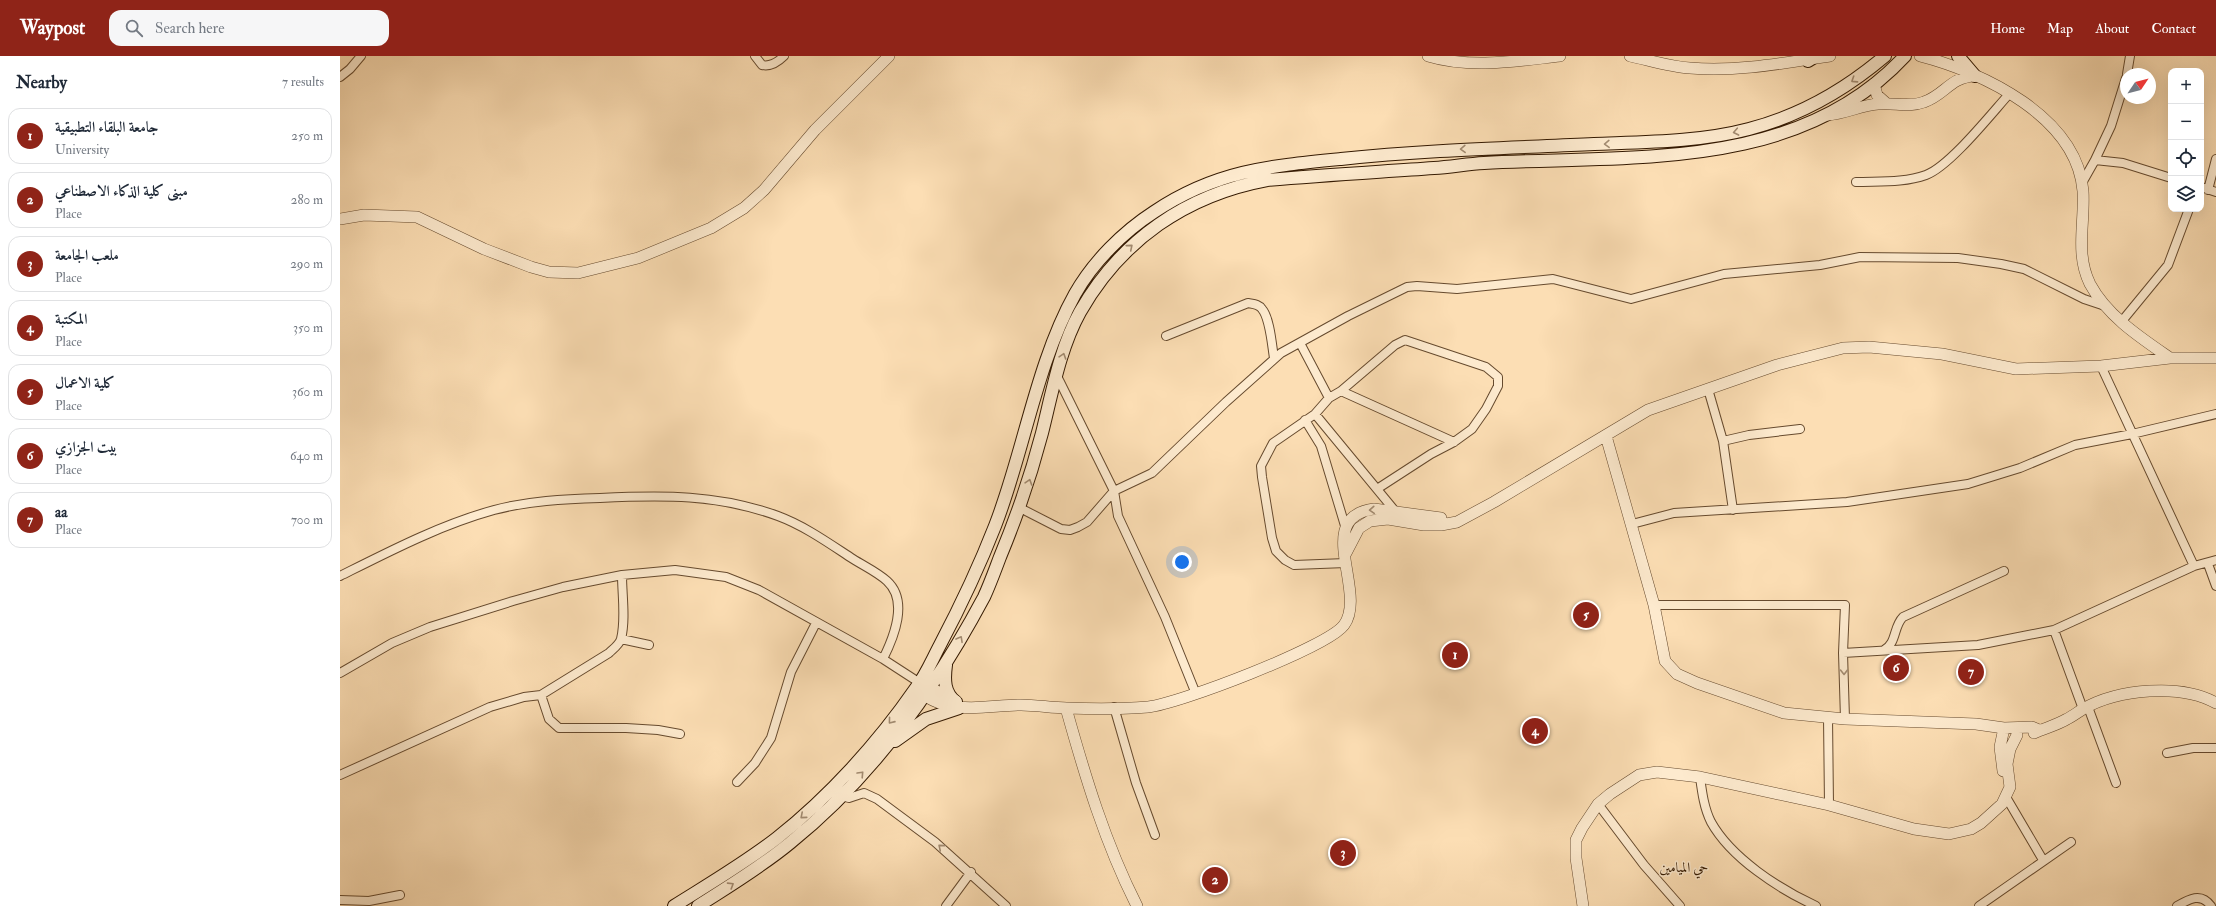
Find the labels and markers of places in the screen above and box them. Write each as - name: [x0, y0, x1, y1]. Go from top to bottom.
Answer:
- pin: 5: [1573, 600, 1599, 630]
- pin: 1: [1442, 640, 1468, 670]
- pin: 6: [1883, 653, 1909, 683]
- pin: 7: [1958, 657, 1984, 687]
- pin: 4: [1522, 716, 1548, 746]
- pin: 3: [1330, 838, 1356, 868]
- pin: 2: [1202, 865, 1228, 895]

